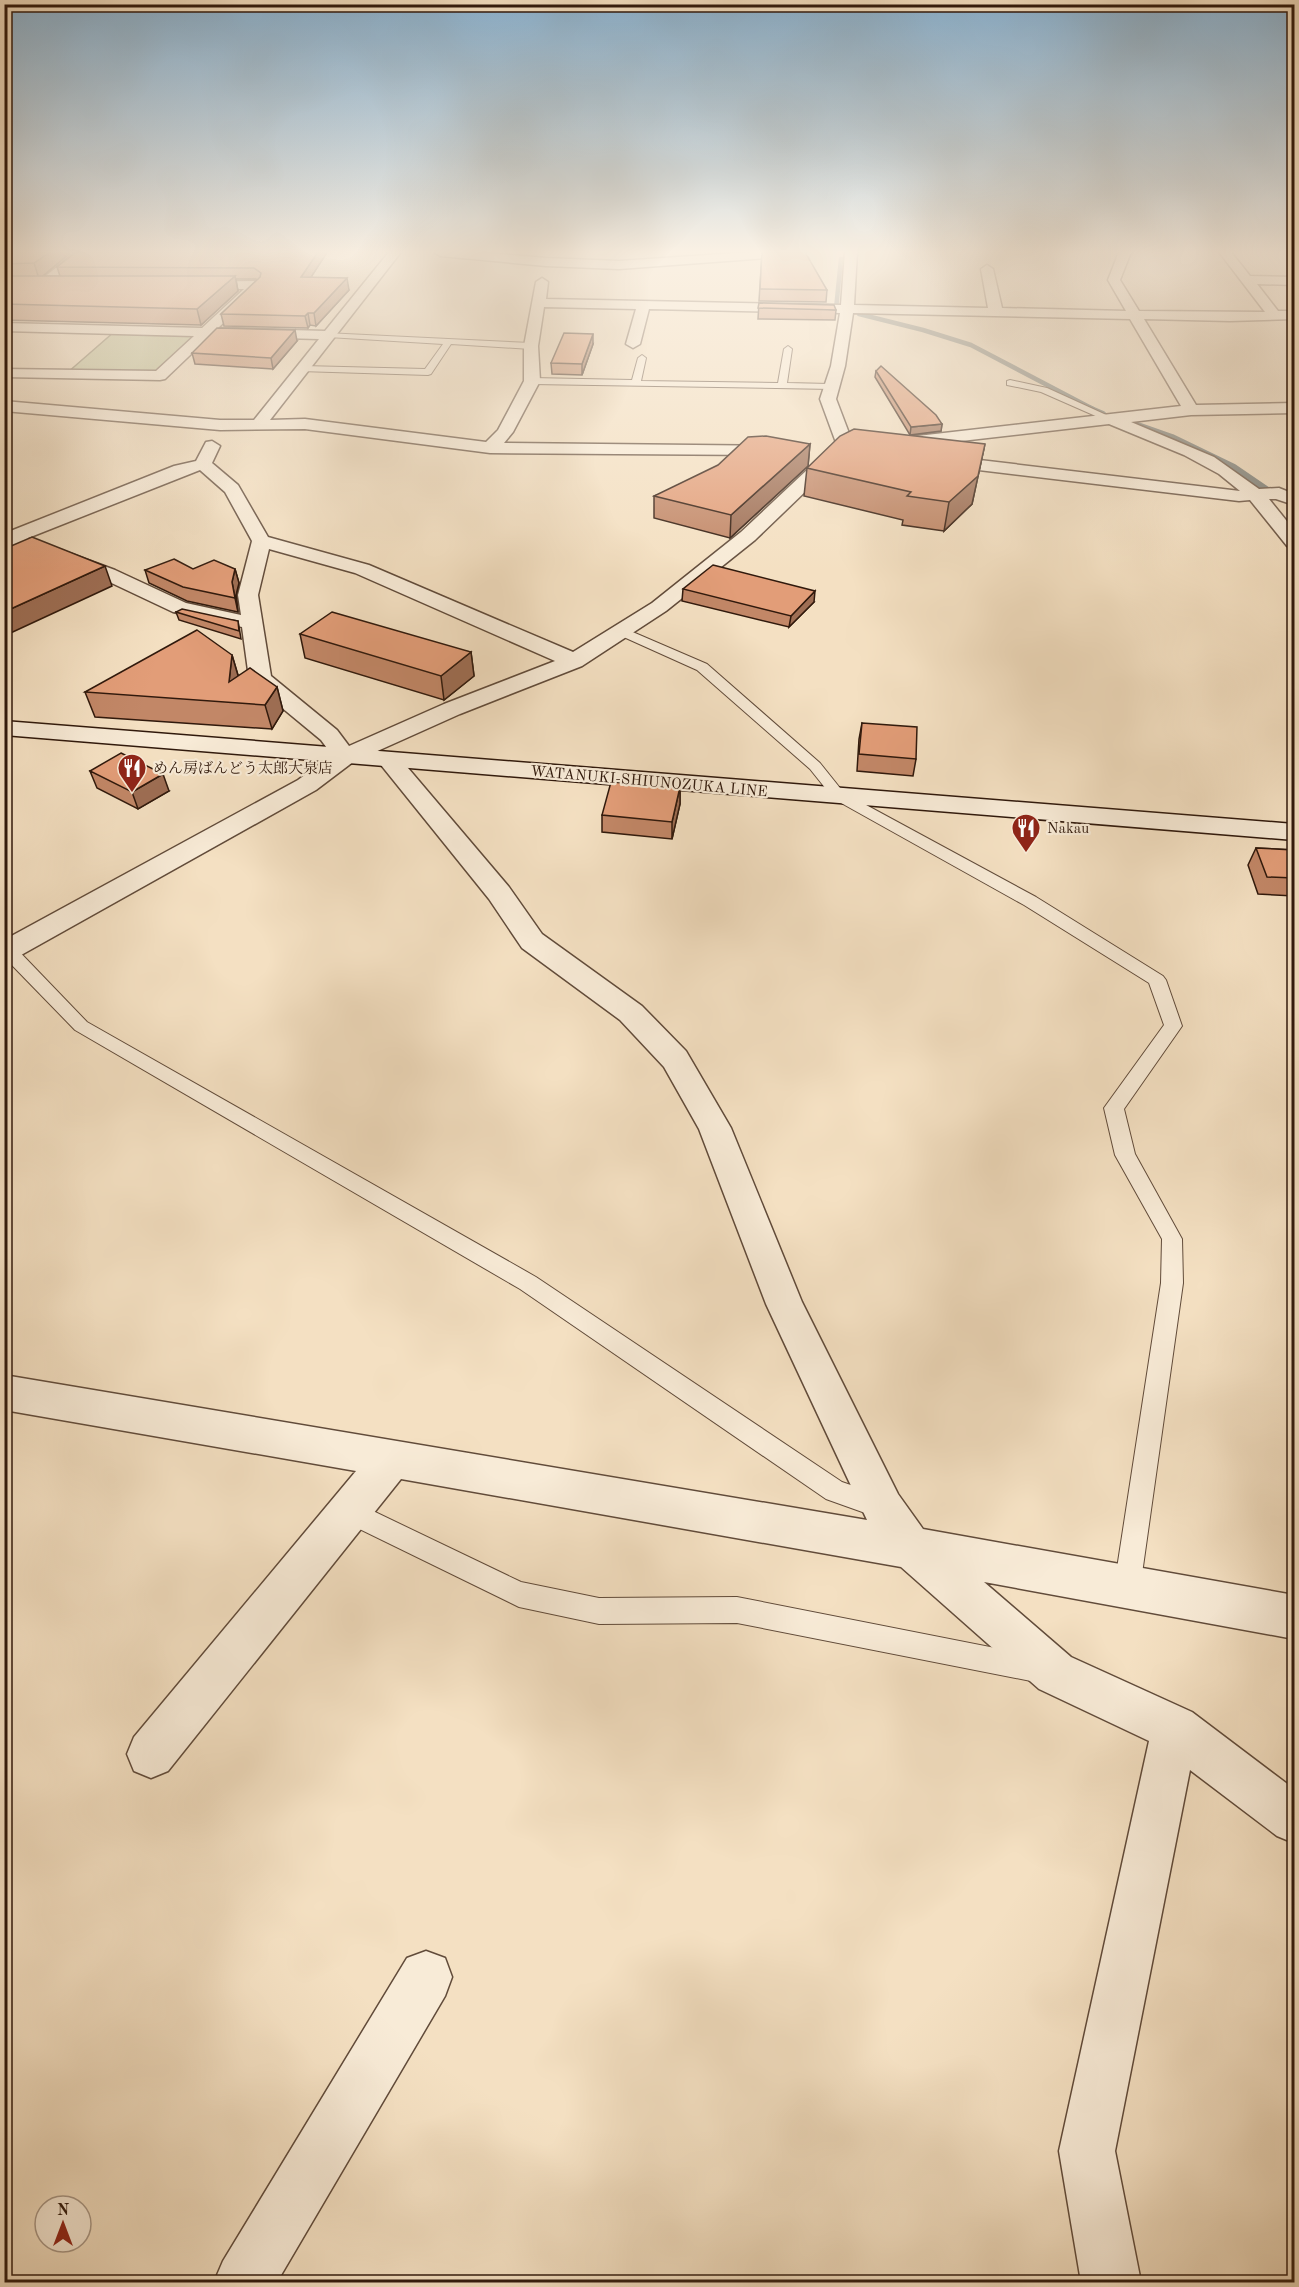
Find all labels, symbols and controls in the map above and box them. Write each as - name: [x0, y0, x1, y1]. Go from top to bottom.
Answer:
- restaurant icon: めん房ばんどう太郎大泉店: [116, 752, 148, 794]
- place label: めん房ばんどう太郎大泉店: [153, 760, 333, 777]
- street label: WATANUKI-SHIUNOZUKA LINE: [530, 765, 768, 800]
- restaurant icon: Nakau: [1010, 812, 1042, 854]
- place label: Nakau: [1047, 822, 1089, 837]
- north arrow: [33, 2194, 93, 2254]
- text: N: [57, 2203, 70, 2219]

